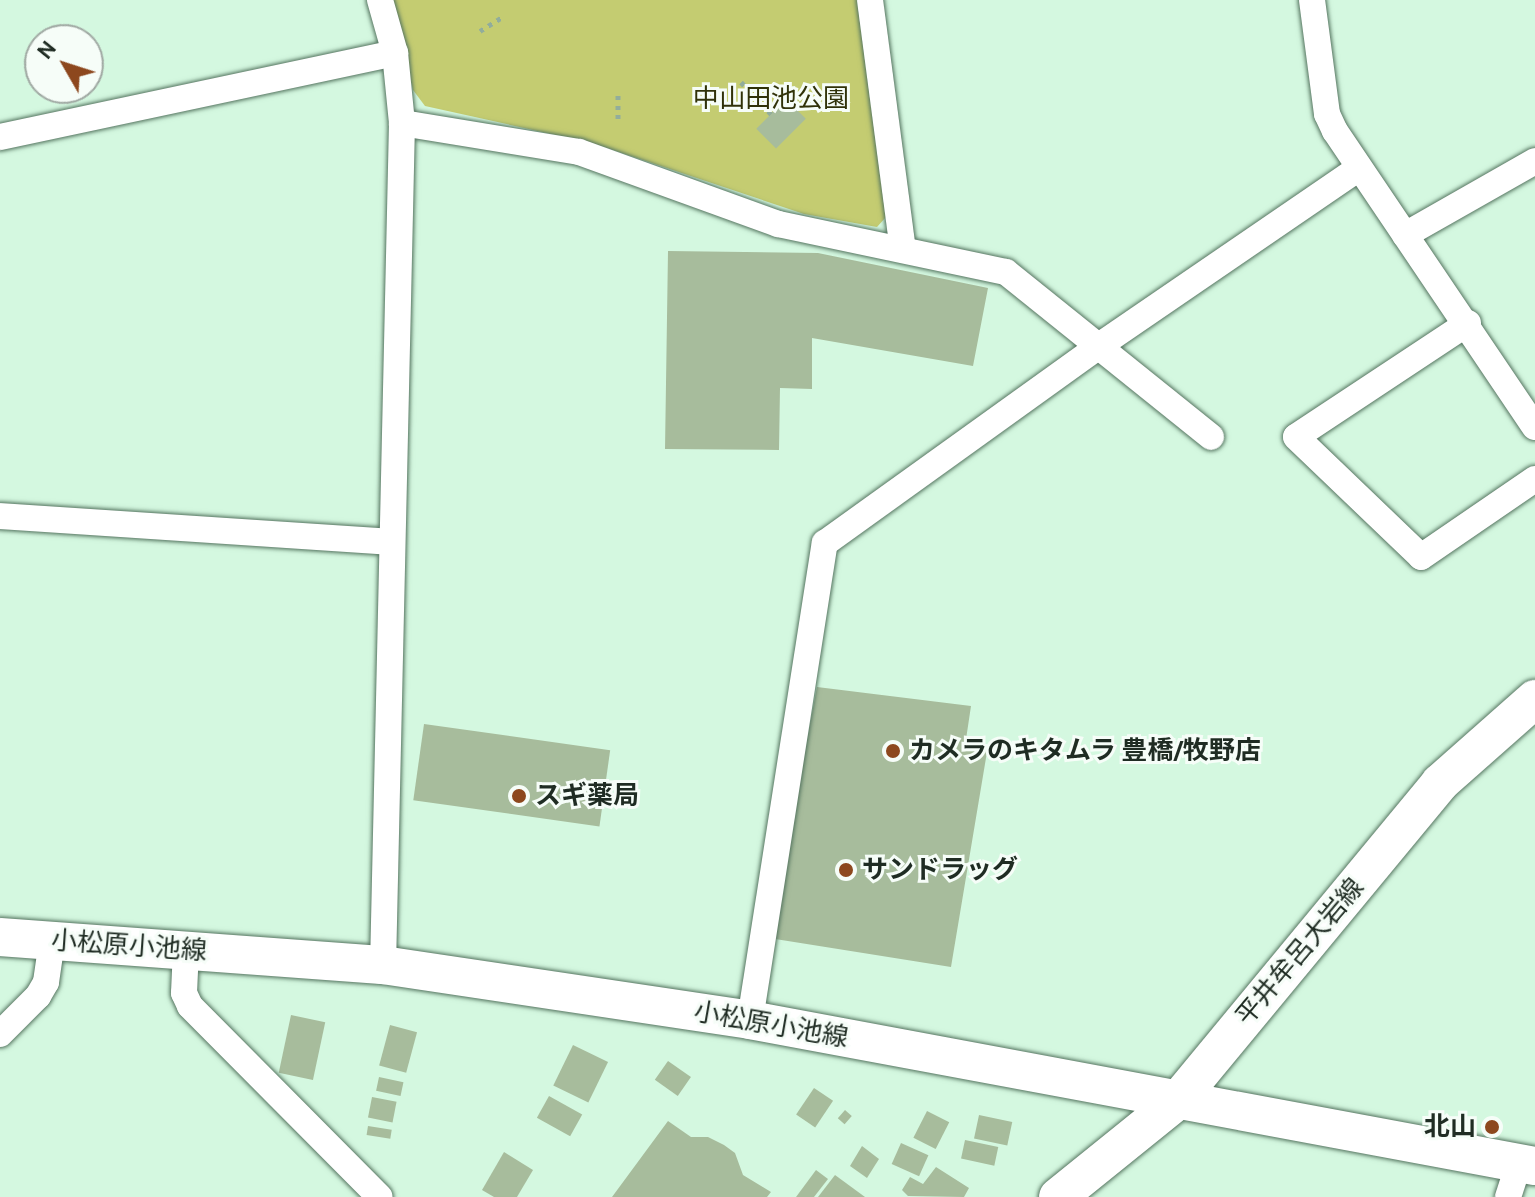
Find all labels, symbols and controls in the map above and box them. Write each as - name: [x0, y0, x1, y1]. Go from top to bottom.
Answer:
- north arrow: [24, 24, 104, 104]
- text: N: [31, 35, 62, 64]
- park label: 中山田池公園: [693, 83, 849, 115]
- place label: カメラのキタムラ 豊橋/牧野店: [909, 735, 1262, 767]
- marker: カメラのキタムラ 豊橋/牧野店: [884, 742, 902, 760]
- place label: スギ薬局: [535, 780, 639, 812]
- marker: スギ薬局: [510, 787, 528, 805]
- place label: サンドラッグ: [862, 854, 1018, 886]
- marker: サンドラッグ: [837, 861, 855, 879]
- street label: 平井牟呂大岩線: [1230, 872, 1370, 1032]
- street label: 小松原小池線: [50, 925, 208, 967]
- street label: 小松原小池線: [691, 996, 851, 1054]
- place label: 北山: [1424, 1111, 1476, 1143]
- marker: 北山: [1483, 1118, 1501, 1136]

